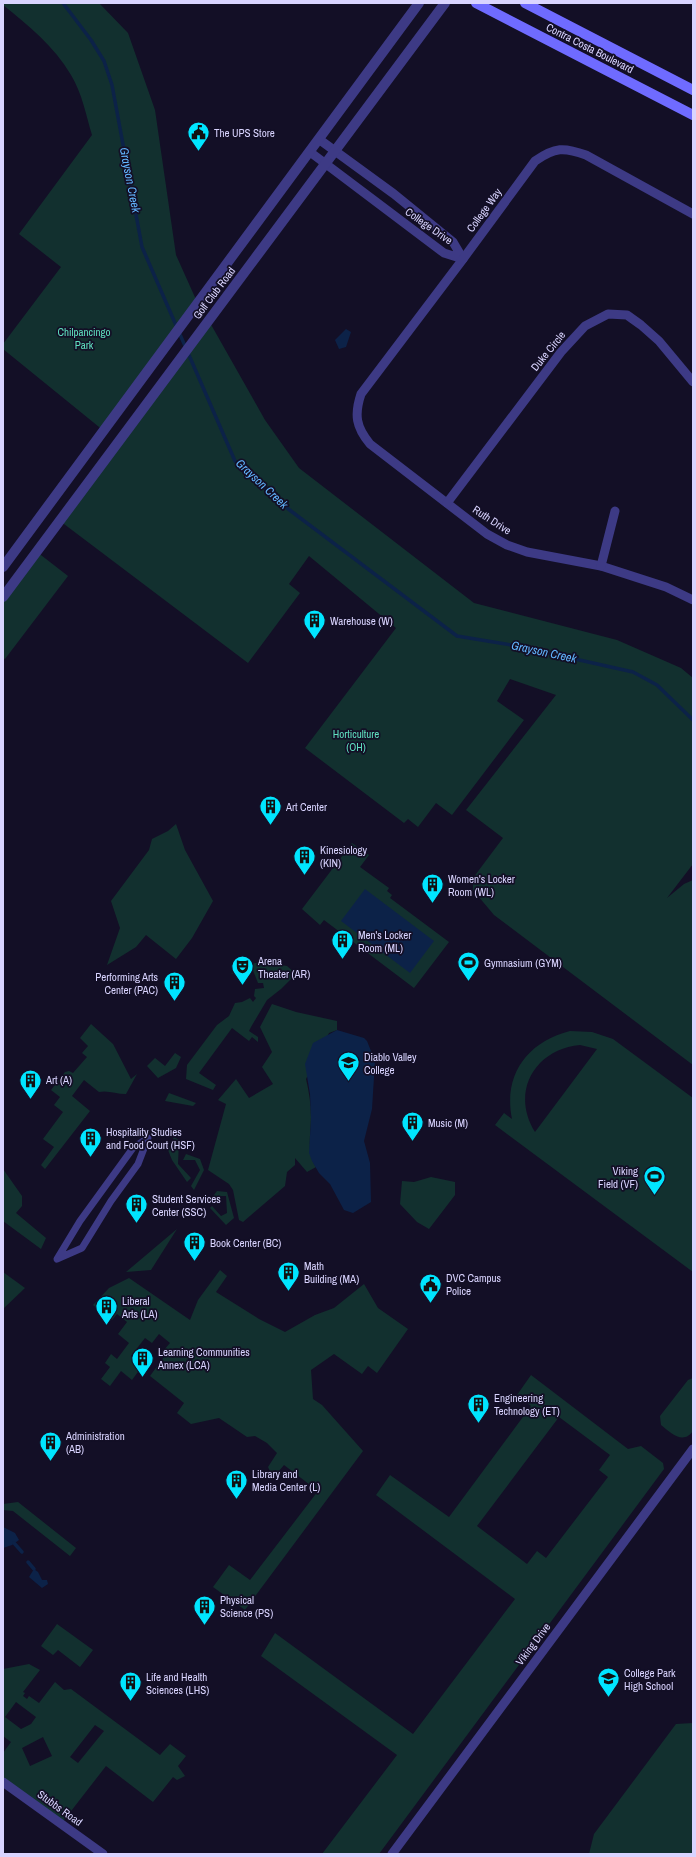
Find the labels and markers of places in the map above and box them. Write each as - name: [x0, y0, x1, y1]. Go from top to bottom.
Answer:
- public building icon: The UPS Store: [186, 120, 212, 153]
- place label: The UPS Store: [214, 126, 275, 140]
- building icon: Warehouse (W): [301, 608, 327, 641]
- place label: Warehouse (W): [330, 614, 393, 628]
- building icon: Art Center: [258, 794, 284, 827]
- place label: Art Center: [285, 800, 327, 814]
- building icon: Kinesiology (KIN): [291, 843, 317, 876]
- place label: Kinesiology (KIN): [320, 843, 368, 870]
- building icon: Women's Locker Room (WL): [420, 872, 446, 905]
- place label: Women's Locker Room (WL): [448, 872, 515, 899]
- building icon: Men's Locker Room (ML): [330, 928, 356, 961]
- place label: Men's Locker Room (ML): [358, 928, 411, 955]
- sports icon: Gymnasium (GYM): [455, 950, 481, 983]
- theatre icon: Arena Theater (AR): [230, 954, 256, 987]
- place label: Arena Theater (AR): [257, 954, 310, 981]
- place label: Gymnasium (GYM): [484, 956, 562, 970]
- place label: Performing Arts Center (PAC): [95, 970, 158, 997]
- building icon: Performing Arts Center (PAC): [161, 970, 187, 1003]
- school or university icon: Diablo Valley College: [335, 1050, 361, 1083]
- place label: Diablo Valley College: [364, 1050, 417, 1077]
- building icon: Art (A): [17, 1067, 43, 1100]
- place label: Art (A): [45, 1073, 72, 1087]
- building icon: Music (M): [399, 1110, 425, 1143]
- place label: Music (M): [428, 1116, 468, 1130]
- building icon: Hospitality Studies and Food Court (HSF): [77, 1125, 103, 1158]
- place label: Hospitality Studies and Food Court (HSF): [106, 1125, 195, 1152]
- place label: Viking Field (VF): [598, 1164, 638, 1191]
- sports icon: Viking Field (VF): [641, 1164, 667, 1197]
- building icon: Student Services Center (SSC): [123, 1192, 149, 1225]
- place label: Student Services Center (SSC): [152, 1192, 221, 1219]
- building icon: Book Center (BC): [181, 1230, 207, 1263]
- place label: Book Center (BC): [210, 1236, 281, 1250]
- building icon: Math Building (MA): [276, 1259, 302, 1292]
- place label: Math Building (MA): [304, 1259, 359, 1286]
- public building icon: DVC Campus Police: [418, 1271, 444, 1304]
- place label: DVC Campus Police: [446, 1271, 502, 1298]
- building icon: Liberal Arts (LA): [93, 1294, 119, 1327]
- place label: Liberal Arts (LA): [121, 1294, 158, 1321]
- building icon: Learning Communities Annex (LCA): [130, 1345, 156, 1378]
- place label: Learning Communities Annex (LCA): [157, 1345, 250, 1372]
- building icon: Engineering Technology (ET): [465, 1391, 491, 1424]
- place label: Engineering Technology (ET): [494, 1391, 560, 1418]
- building icon: Administration (AB): [37, 1429, 63, 1462]
- place label: Administration (AB): [65, 1429, 125, 1456]
- building icon: Library and Media Center (L): [223, 1467, 249, 1500]
- place label: Library and Media Center (L): [252, 1467, 320, 1494]
- building icon: Physical Science (PS): [191, 1593, 217, 1626]
- place label: Physical Science (PS): [220, 1593, 273, 1620]
- school or university icon: College Park High School: [596, 1666, 622, 1699]
- place label: College Park High School: [624, 1666, 676, 1693]
- building icon: Life and Health Sciences (LHS): [117, 1670, 143, 1703]
- place label: Life and Health Sciences (LHS): [146, 1670, 209, 1697]

